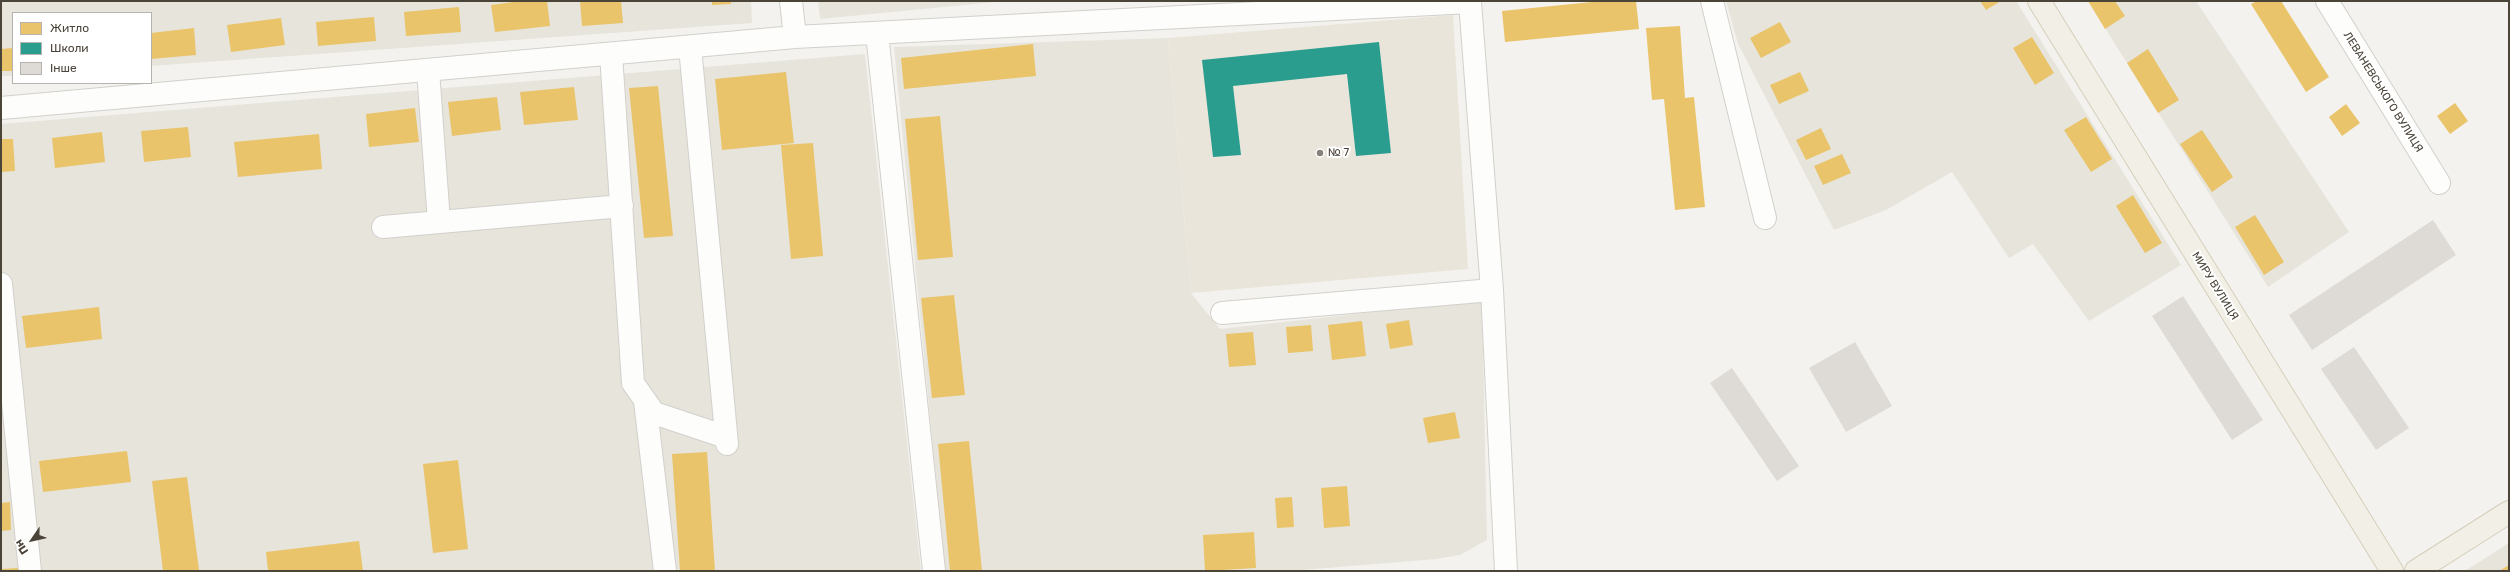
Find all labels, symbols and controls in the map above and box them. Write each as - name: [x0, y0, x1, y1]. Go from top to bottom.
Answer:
- legend: [12, 12, 152, 84]
- text: Житло: [50, 21, 89, 35]
- street label: ЛЕВАНЕВСЬКОГО ВУЛИЦЯ: [2340, 29, 2426, 155]
- text: Школи: [50, 41, 89, 55]
- text: Інше: [50, 61, 77, 75]
- place label: № 7: [1328, 146, 1349, 160]
- marker: № 7: [1315, 148, 1325, 158]
- street label: МИРУ ВУЛИЦЯ: [2189, 249, 2241, 323]
- north arrow: [12, 520, 52, 560]
- text: Пн: [12, 537, 31, 557]

